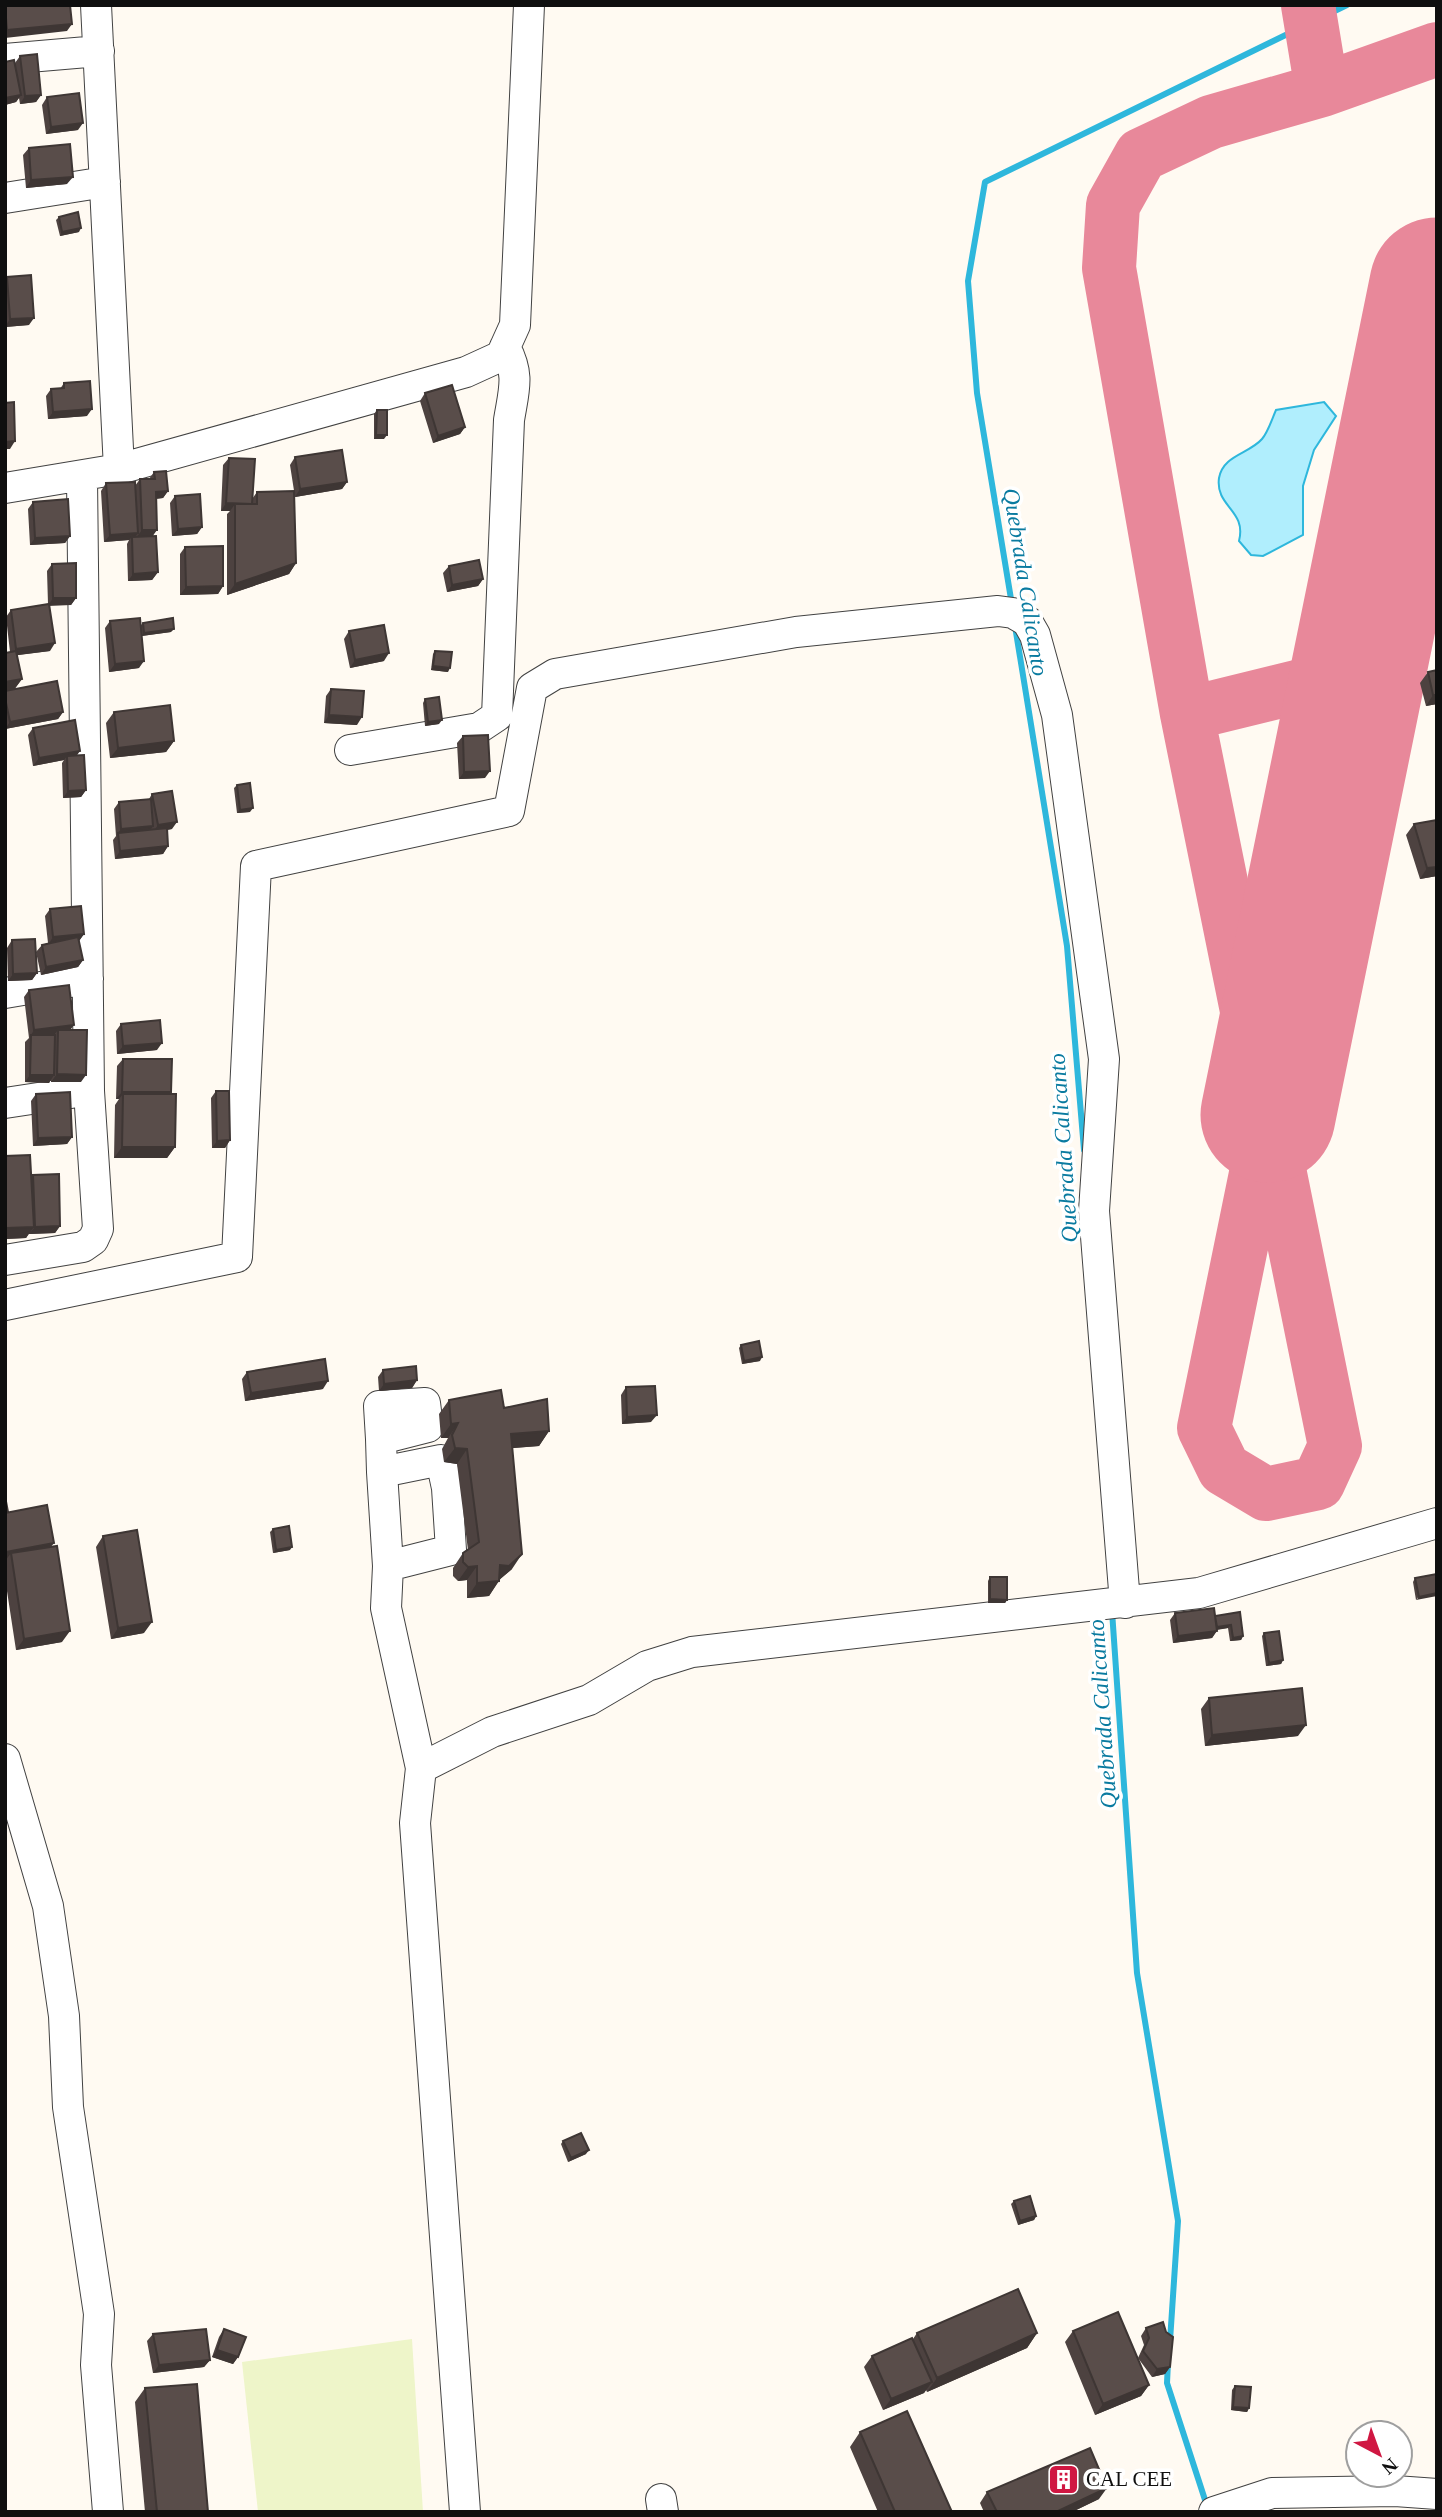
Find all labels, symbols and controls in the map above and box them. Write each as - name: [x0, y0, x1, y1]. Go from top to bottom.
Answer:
- water label: Quebrada Calicanto: [998, 486, 1053, 678]
- water label: Quebrada Calicanto: [1044, 1052, 1083, 1243]
- water label: Quebrada Calicanto: [1083, 1618, 1122, 1809]
- north arrow: [1344, 2419, 1414, 2489]
- text: N: [1378, 2454, 1402, 2479]
- building icon: CAL CEE: [1046, 2462, 1080, 2496]
- place label: CAL CEE: [1086, 2467, 1172, 2491]

